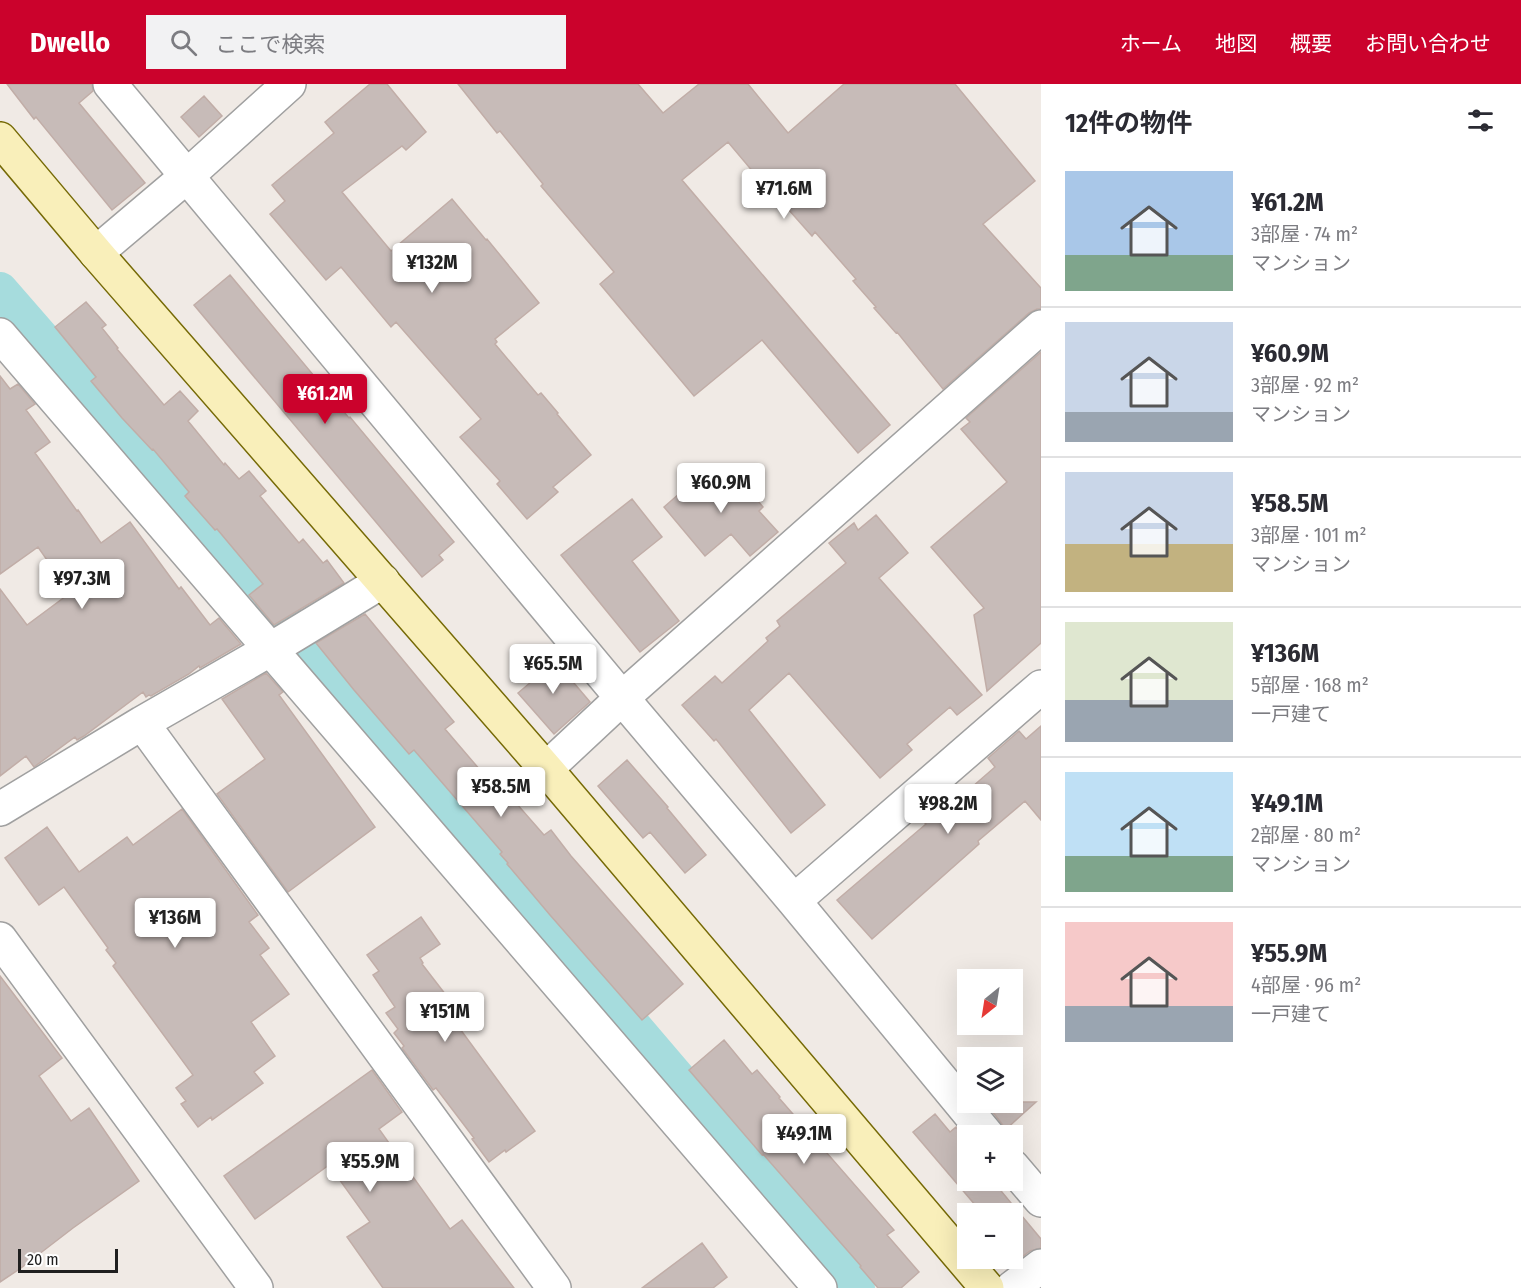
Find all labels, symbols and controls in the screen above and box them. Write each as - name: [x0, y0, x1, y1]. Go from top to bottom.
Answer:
- search box: [146, 15, 566, 69]
- text: Dwello: [30, 26, 110, 59]
- icon: search: [167, 26, 200, 59]
- text: ここで検索: [215, 31, 325, 58]
- text: ホーム: [1120, 31, 1182, 57]
- text: 地図: [1215, 31, 1257, 57]
- text: 概要: [1290, 31, 1332, 57]
- text: お問い合わせ: [1365, 31, 1491, 57]
- icon: filters: [1464, 104, 1497, 137]
- text: 12件の物件: [1065, 108, 1192, 139]
- pin: ¥71.6M: [735, 169, 833, 220]
- text: ¥71.6M: [756, 176, 812, 200]
- text: ¥61.2M: [1251, 187, 1324, 218]
- icon: home: [1113, 195, 1185, 267]
- text: 3部屋 · 74 m²: [1251, 222, 1358, 246]
- pin: ¥132M: [390, 243, 474, 294]
- text: ¥132M: [406, 250, 458, 274]
- text: マンション: [1251, 251, 1351, 275]
- text: ¥60.9M: [1251, 338, 1329, 369]
- icon: home: [1113, 346, 1185, 418]
- text: 3部屋 · 92 m²: [1251, 373, 1359, 397]
- pin: ¥61.2M: [276, 374, 374, 425]
- text: ¥61.2M: [297, 381, 353, 405]
- text: マンション: [1251, 402, 1351, 426]
- pin: ¥60.9M: [672, 463, 770, 514]
- text: ¥60.9M: [691, 470, 751, 494]
- text: ¥58.5M: [1251, 488, 1328, 519]
- icon: home: [1113, 496, 1185, 568]
- text: 3部屋 · 101 m²: [1251, 523, 1366, 547]
- text: マンション: [1251, 552, 1351, 576]
- pin: ¥97.3M: [33, 559, 131, 610]
- text: ¥97.3M: [53, 566, 111, 590]
- text: ¥136M: [1251, 638, 1319, 669]
- pin: ¥65.5M: [504, 644, 602, 695]
- icon: home: [1113, 646, 1185, 718]
- text: ¥65.5M: [524, 651, 582, 675]
- text: 5部屋 · 168 m²: [1251, 673, 1369, 697]
- text: 一戸建て: [1251, 702, 1331, 726]
- pin: ¥58.5M: [452, 767, 550, 818]
- text: ¥58.5M: [471, 774, 531, 798]
- pin: ¥98.2M: [899, 784, 997, 835]
- text: ¥49.1M: [1251, 788, 1323, 819]
- text: ¥98.2M: [918, 791, 978, 815]
- icon: home: [1113, 796, 1185, 868]
- text: 2部屋 · 80 m²: [1251, 823, 1361, 847]
- text: マンション: [1251, 852, 1351, 876]
- pin: ¥136M: [133, 898, 217, 949]
- text: ¥136M: [149, 905, 201, 929]
- text: ¥55.9M: [1251, 938, 1327, 969]
- icon: home: [1113, 946, 1185, 1018]
- north arrow: [957, 969, 1023, 1035]
- map controls: [957, 969, 1023, 1269]
- text: 4部屋 · 96 m²: [1251, 973, 1361, 997]
- pin: ¥151M: [403, 992, 487, 1043]
- text: ¥151M: [420, 999, 470, 1023]
- text: 一戸建て: [1251, 1002, 1331, 1026]
- button: layers: [957, 1047, 1023, 1113]
- pin: ¥49.1M: [755, 1114, 853, 1165]
- text: ¥49.1M: [776, 1121, 832, 1145]
- button: +: [957, 1125, 1023, 1191]
- pin: ¥55.9M: [321, 1142, 419, 1193]
- text: ¥55.9M: [341, 1149, 399, 1173]
- button: −: [957, 1203, 1023, 1269]
- scale bar: [18, 1246, 118, 1274]
- text: 20 m: [27, 1250, 58, 1269]

